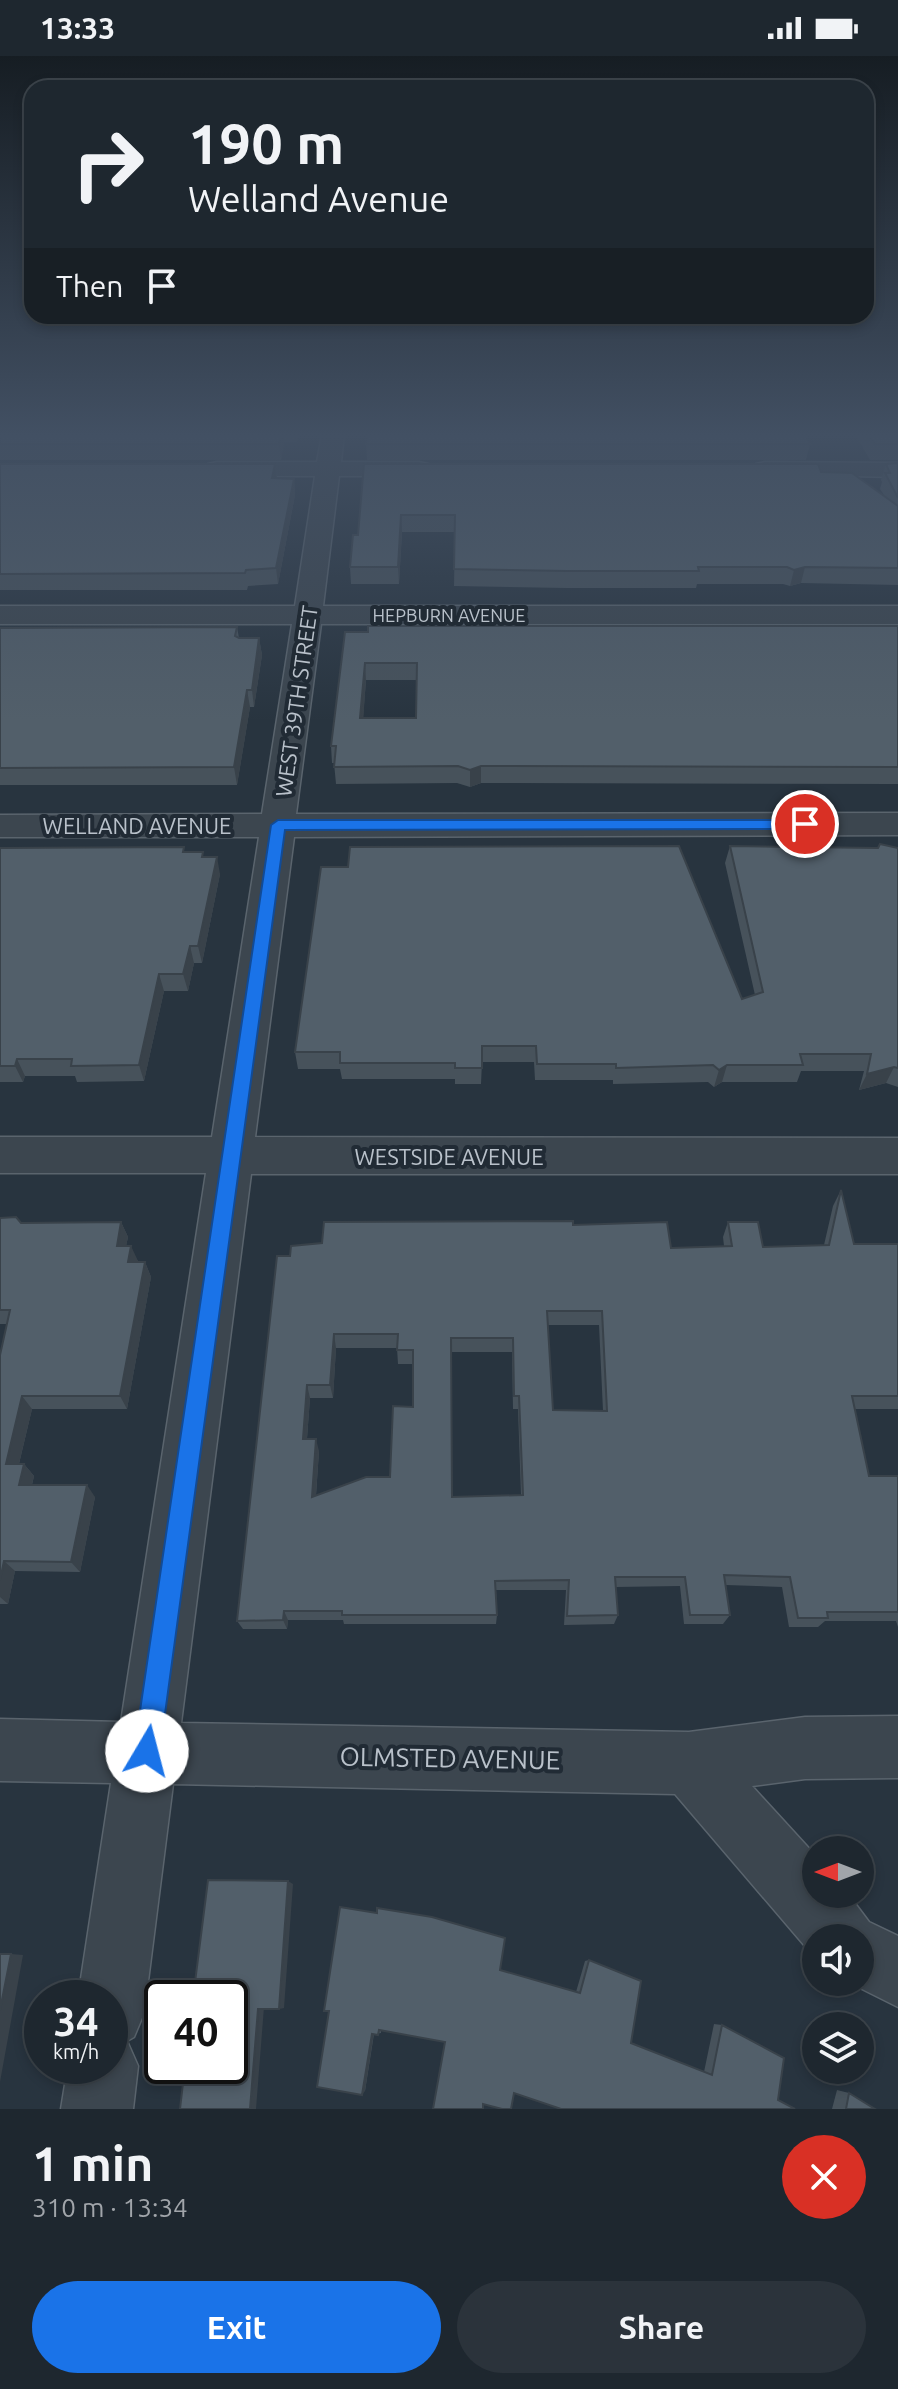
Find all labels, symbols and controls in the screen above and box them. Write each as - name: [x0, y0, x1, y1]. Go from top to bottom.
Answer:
- text: 13:33: [40, 11, 115, 45]
- icon: right: [56, 112, 160, 216]
- text: 190 m: [188, 112, 344, 175]
- text: Welland Avenue: [188, 178, 449, 219]
- icon: arrive: [140, 264, 184, 308]
- text: Then: [56, 269, 124, 303]
- street label: WEST 39TH STREET: [270, 604, 322, 798]
- street label: HEPBURN AVENUE: [373, 605, 525, 625]
- pin: [771, 790, 839, 858]
- icon: arrive: [783, 802, 827, 846]
- street label: WELLAND AVENUE: [43, 813, 231, 838]
- street label: WESTSIDE AVENUE: [354, 1144, 544, 1169]
- position arrow: [105, 1709, 189, 1793]
- street label: OLMSTED AVENUE: [340, 1742, 560, 1774]
- north arrow: [802, 1836, 874, 1908]
- map controls: [802, 1836, 874, 2084]
- button: sound: [802, 1924, 874, 1996]
- speed limit sign: 40: [144, 1980, 248, 2084]
- text: 34: [53, 1999, 99, 2044]
- button: layers: [802, 2012, 874, 2084]
- text: km/h: [53, 2040, 99, 2063]
- button: close: [782, 2135, 866, 2219]
- text: 1 min: [32, 2136, 153, 2190]
- text: 310 m · 13:34: [32, 2193, 188, 2222]
- button: Exit: [32, 2281, 441, 2373]
- button: Share: [457, 2281, 866, 2373]

